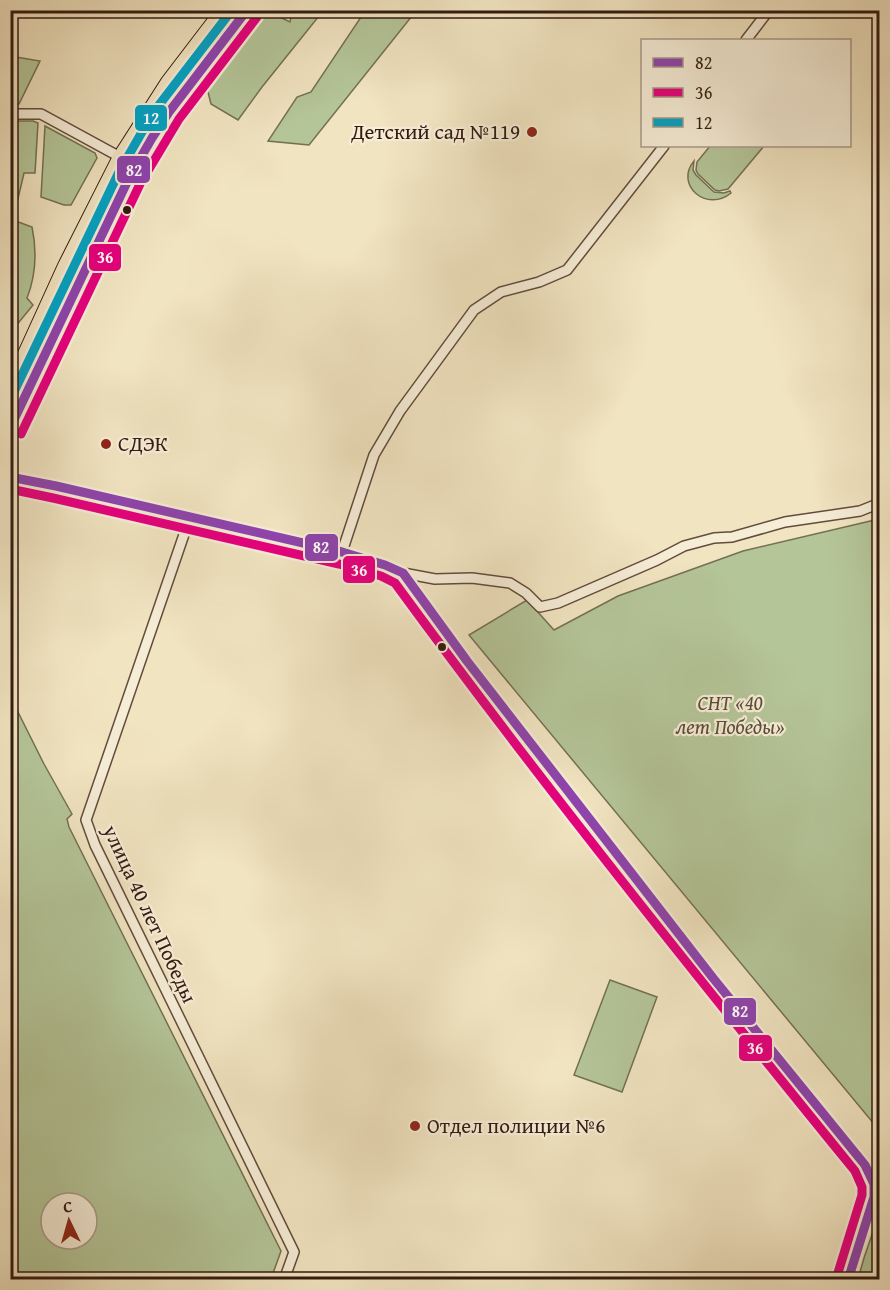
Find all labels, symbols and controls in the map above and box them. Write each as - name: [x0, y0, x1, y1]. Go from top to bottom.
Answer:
- legend: [641, 39, 851, 147]
- text: 82: [695, 49, 712, 76]
- text: 36: [695, 79, 712, 106]
- line badge: 12: [134, 104, 168, 132]
- text: 12: [143, 106, 159, 130]
- text: 12: [695, 109, 712, 136]
- place label: Детский сад №119: [350, 116, 520, 147]
- marker: Детский сад №119: [525, 125, 539, 139]
- line badge: 82: [116, 155, 151, 184]
- text: 82: [126, 158, 142, 182]
- unlabelled marker: [121, 204, 133, 216]
- line badge: 36: [88, 243, 122, 272]
- text: 36: [97, 245, 113, 269]
- place label: СДЭК: [118, 428, 168, 459]
- marker: СДЭК: [99, 437, 113, 451]
- line badge: 82: [304, 533, 339, 562]
- text: 82: [313, 535, 329, 559]
- line badge: 36: [342, 555, 376, 584]
- text: 36: [351, 558, 367, 582]
- unlabelled marker: [436, 641, 448, 653]
- park label: СНТ «40 лет Победы»: [675, 687, 785, 742]
- street label: улица 40 лет Победы: [95, 819, 205, 1008]
- line badge: 82: [723, 997, 757, 1026]
- text: 82: [732, 999, 748, 1023]
- line badge: 36: [738, 1034, 773, 1062]
- text: 36: [747, 1036, 763, 1060]
- place label: Отдел полиции №6: [427, 1110, 605, 1141]
- marker: Отдел полиции №6: [408, 1119, 422, 1133]
- north arrow: [39, 1191, 99, 1251]
- text: С: [62, 1194, 73, 1218]

